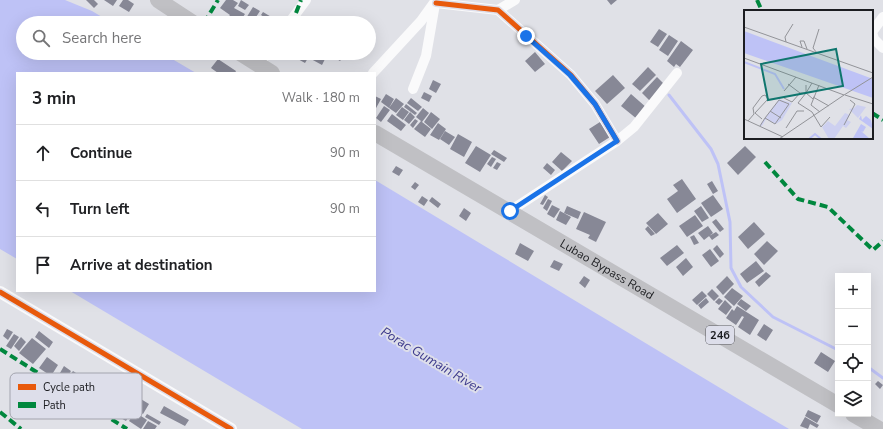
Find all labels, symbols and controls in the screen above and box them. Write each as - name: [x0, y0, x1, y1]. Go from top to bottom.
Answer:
- inset map: [744, 10, 873, 139]
- search box: [16, 16, 376, 60]
- icon: search: [30, 27, 52, 49]
- route end: [517, 27, 535, 45]
- text: Search here: [62, 28, 142, 48]
- text: 3 min: [32, 87, 76, 110]
- text: Walk · 180 m: [282, 89, 360, 107]
- icon: ahead: [32, 142, 54, 164]
- text: Continue: [70, 143, 132, 163]
- text: 90 m: [330, 144, 360, 162]
- icon: left: [32, 198, 54, 220]
- text: Turn left: [70, 199, 129, 219]
- text: 90 m: [330, 200, 360, 218]
- route start: [501, 202, 519, 220]
- street label: Lubao Bypass Road: [557, 235, 657, 303]
- icon: arrive: [32, 254, 54, 276]
- text: Arrive at destination: [70, 255, 213, 275]
- map controls: [835, 273, 871, 417]
- button: +: [835, 273, 871, 309]
- button: −: [835, 309, 871, 345]
- water label: Porac Gumain River: [377, 323, 485, 397]
- road number: 246: [706, 326, 734, 344]
- button: locate: [835, 345, 871, 381]
- legend: [10, 373, 142, 419]
- text: Cycle path: [43, 380, 95, 395]
- button: layers: [835, 381, 871, 417]
- text: Path: [43, 398, 66, 413]

